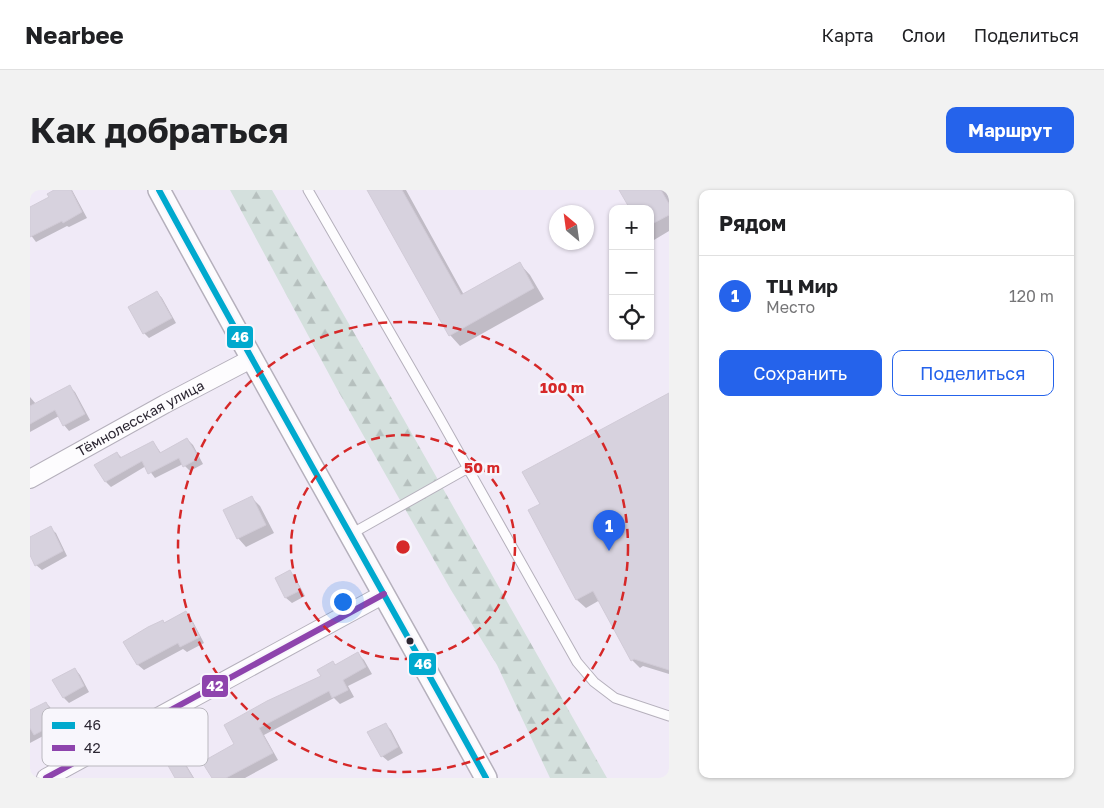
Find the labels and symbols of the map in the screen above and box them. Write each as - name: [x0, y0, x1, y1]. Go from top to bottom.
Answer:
- north arrow: [549, 205, 594, 250]
- line badge: 46: [226, 325, 254, 349]
- text: 46: [231, 328, 249, 345]
- street label: Тёмнолесская улица: [73, 376, 207, 459]
- text: 100 m: [540, 378, 584, 396]
- text: 50 m: [464, 458, 500, 476]
- pin: 1: [593, 510, 625, 551]
- centre of rings: [394, 538, 412, 556]
- your location: [330, 589, 356, 615]
- unlabelled marker: [405, 636, 415, 646]
- line badge: 46: [408, 652, 437, 676]
- text: 46: [414, 655, 432, 672]
- line badge: 42: [201, 674, 229, 698]
- text: 42: [206, 677, 224, 694]
- legend: [42, 708, 208, 766]
- text: 46: [84, 716, 101, 733]
- text: 42: [84, 739, 101, 756]

